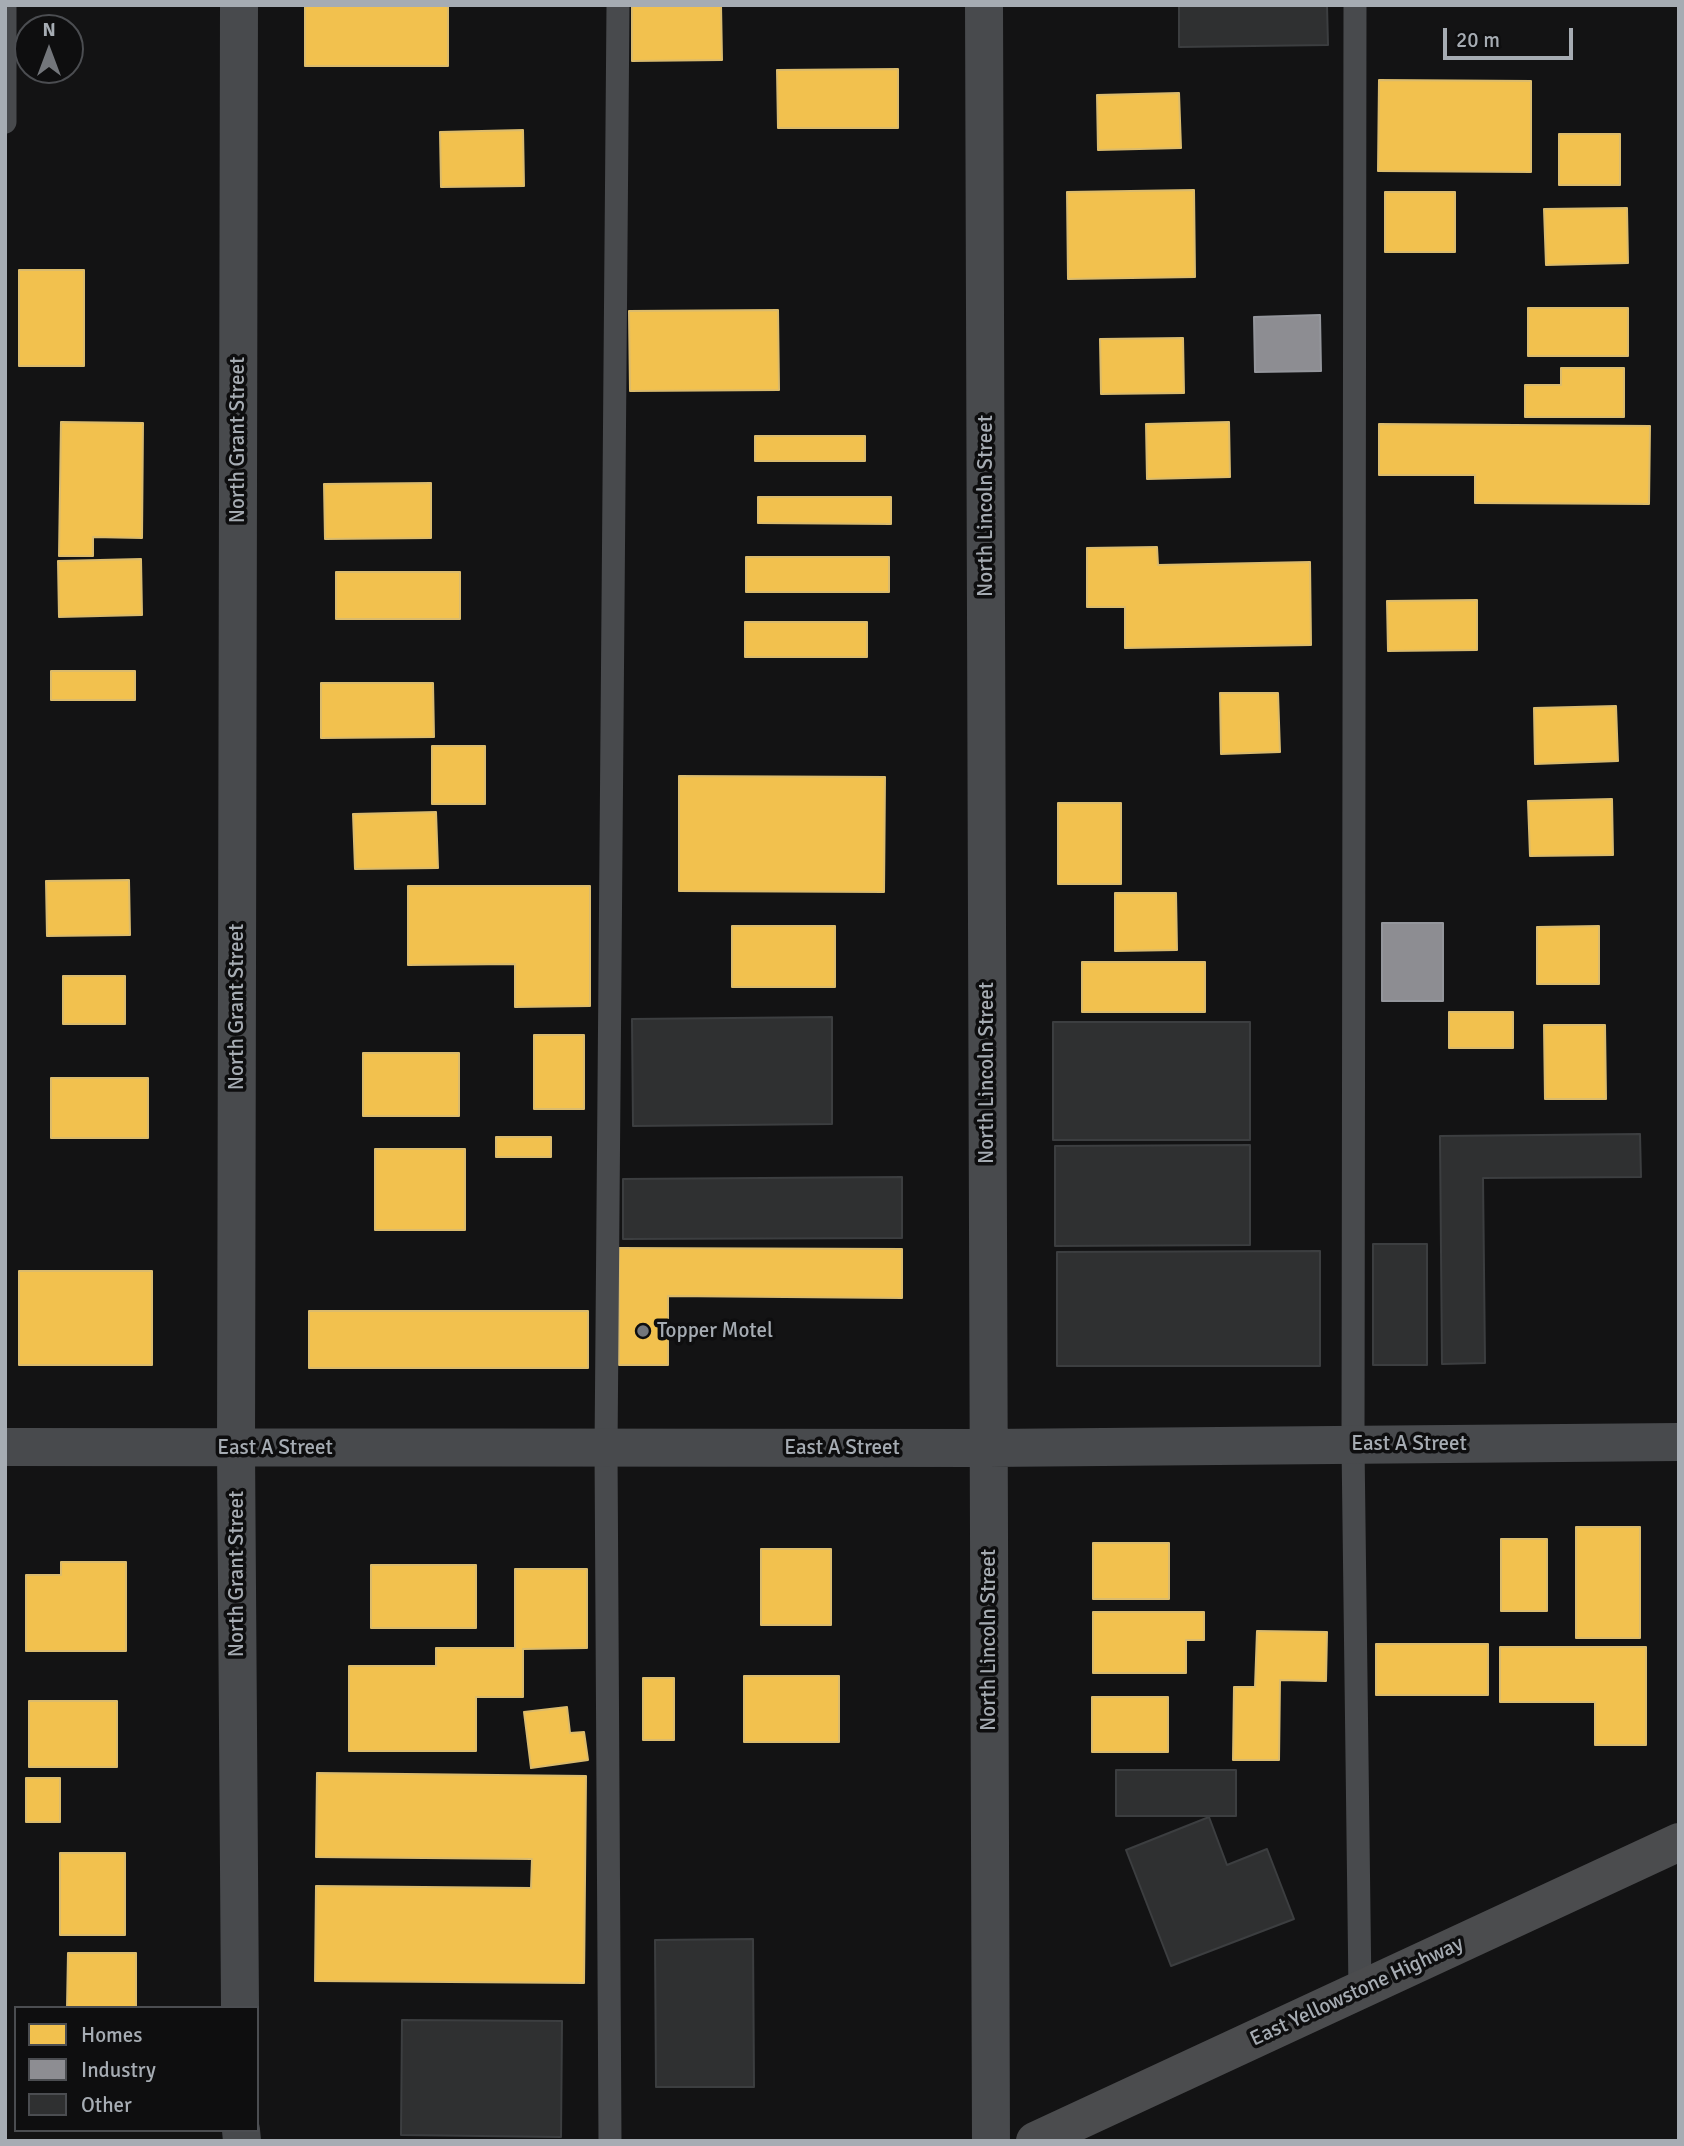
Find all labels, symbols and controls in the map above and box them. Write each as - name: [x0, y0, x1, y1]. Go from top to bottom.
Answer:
- north arrow: [14, 14, 84, 84]
- scale bar: [1446, 14, 1576, 58]
- text: N: [42, 18, 56, 42]
- text: 20 m: [1456, 27, 1500, 53]
- street label: North Grant Street: [225, 357, 251, 523]
- street label: North Lincoln Street: [973, 415, 999, 597]
- street label: North Grant Street: [224, 924, 250, 1090]
- street label: North Lincoln Street: [974, 982, 1000, 1164]
- place label: Topper Motel: [657, 1318, 773, 1344]
- marker: Topper Motel: [635, 1323, 651, 1339]
- street label: East A Street: [1351, 1431, 1467, 1457]
- street label: East A Street: [217, 1435, 333, 1461]
- street label: East A Street: [784, 1435, 900, 1461]
- street label: North Grant Street: [224, 1491, 250, 1657]
- street label: North Lincoln Street: [976, 1549, 1002, 1731]
- street label: East Yellowstone Highway: [1246, 1932, 1468, 2052]
- legend: [14, 2006, 259, 2132]
- text: Homes: [81, 2022, 143, 2048]
- text: Industry: [81, 2057, 156, 2083]
- text: Other: [81, 2092, 132, 2118]

